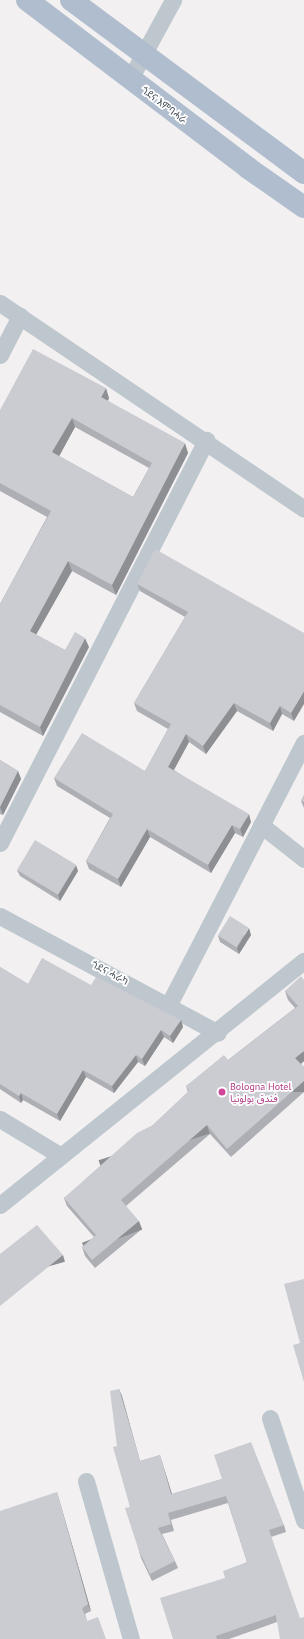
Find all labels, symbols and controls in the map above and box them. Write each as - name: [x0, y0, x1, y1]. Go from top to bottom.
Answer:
- street label: ጎደና እምባሓራ: [139, 84, 189, 126]
- street label: ጎደና ሓራካ: [90, 958, 130, 988]
- place label: Bologna Hotel فندق بولونيا: [230, 1080, 291, 1104]
- marker: Bologna Hotel فندق بولونيا: [217, 1087, 227, 1097]

